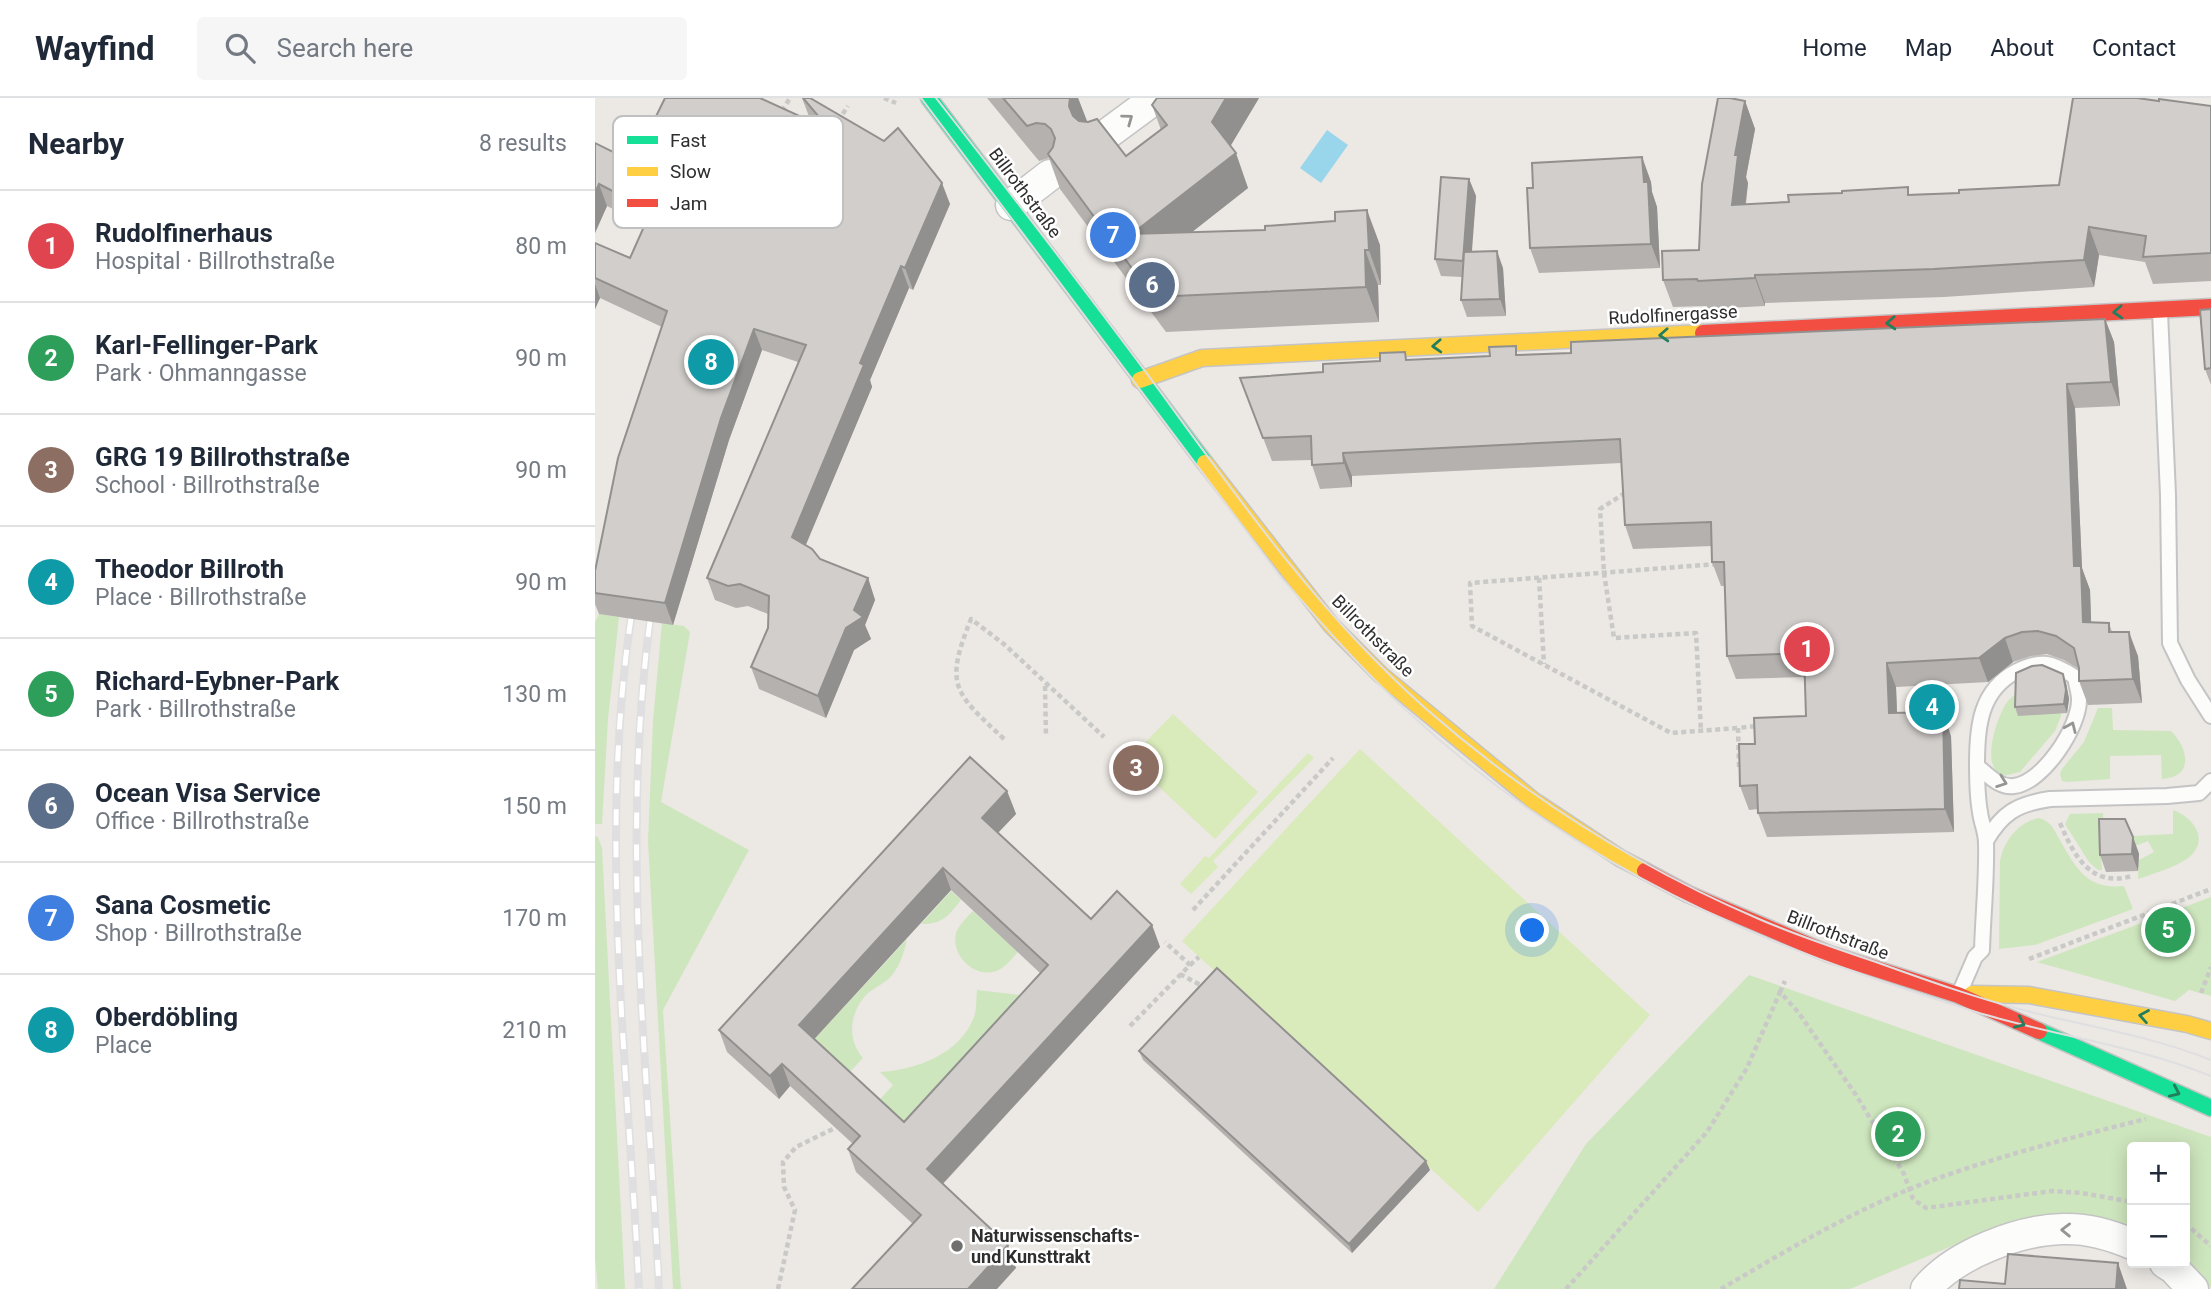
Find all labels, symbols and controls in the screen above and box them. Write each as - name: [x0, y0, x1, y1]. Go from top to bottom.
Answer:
- search box: [197, 17, 687, 80]
- text: Wayfind: [35, 29, 155, 68]
- icon: search: [221, 29, 259, 67]
- text: Search here: [277, 33, 413, 63]
- text: Home: [1802, 34, 1867, 62]
- text: Map: [1905, 34, 1952, 62]
- text: About: [1990, 34, 2054, 62]
- text: Contact: [2092, 34, 2176, 62]
- one-way arrow: [1120, 115, 1133, 127]
- legend: [613, 116, 843, 228]
- text: Nearby: [28, 126, 124, 161]
- text: Fast: [670, 129, 707, 152]
- text: 8 results: [479, 130, 567, 157]
- street label: Billrothstraße: [985, 144, 1066, 242]
- text: Slow: [670, 160, 711, 183]
- text: Jam: [670, 192, 707, 215]
- pin: 7: [1090, 209, 1136, 261]
- text: Rudolfinerhaus: [95, 218, 273, 248]
- text: 1: [44, 233, 58, 260]
- text: 80 m: [515, 233, 567, 260]
- text: Hospital · Billrothstraße: [95, 248, 335, 275]
- pin: 6: [1129, 259, 1175, 311]
- street label: Rudolfinergasse: [1608, 301, 1738, 328]
- one-way arrow: [2113, 305, 2124, 320]
- one-way arrow: [1885, 316, 1896, 331]
- one-way arrow: [1658, 327, 1669, 342]
- text: Karl-Fellinger-Park: [95, 330, 318, 360]
- pin: 8: [688, 336, 734, 388]
- one-way arrow: [1431, 339, 1442, 354]
- text: 2: [44, 345, 58, 372]
- text: 90 m: [515, 345, 567, 372]
- text: Park · Ohmanngasse: [95, 360, 307, 387]
- text: GRG 19 Billrothstraße: [95, 442, 350, 472]
- text: 3: [44, 457, 58, 484]
- text: 90 m: [515, 457, 567, 484]
- text: School · Billrothstraße: [95, 472, 320, 499]
- text: Theodor Billroth: [95, 554, 284, 584]
- text: 4: [44, 569, 58, 596]
- text: 90 m: [515, 569, 567, 596]
- text: Place · Billrothstraße: [95, 584, 306, 611]
- street label: Billrothstraße: [1328, 590, 1419, 681]
- pin: 1: [1784, 623, 1830, 675]
- text: Richard-Eybner-Park: [95, 666, 339, 696]
- text: 5: [44, 681, 58, 708]
- text: 130 m: [502, 681, 567, 708]
- pin: 4: [1909, 681, 1955, 733]
- text: Park · Billrothstraße: [95, 696, 296, 723]
- one-way arrow: [2063, 722, 2077, 734]
- pin: 3: [1113, 742, 1159, 794]
- one-way arrow: [1995, 774, 2007, 788]
- text: Ocean Visa Service: [95, 778, 321, 808]
- text: 6: [44, 793, 58, 820]
- text: 150 m: [502, 793, 567, 820]
- text: Office · Billrothstraße: [95, 808, 309, 835]
- text: Sana Cosmetic: [95, 890, 271, 920]
- pin: 5: [2145, 904, 2191, 956]
- text: 7: [44, 905, 58, 932]
- text: 170 m: [502, 905, 567, 932]
- street label: Billrothstraße: [1784, 906, 1892, 964]
- your location: [1515, 913, 1549, 947]
- text: Shop · Billrothstraße: [95, 920, 302, 947]
- text: Oberdöbling: [95, 1002, 238, 1032]
- one-way arrow: [2138, 1009, 2150, 1024]
- one-way arrow: [2013, 1015, 2025, 1029]
- text: 8: [44, 1017, 58, 1044]
- text: 210 m: [502, 1017, 567, 1044]
- text: Place: [95, 1032, 152, 1059]
- one-way arrow: [2167, 1084, 2180, 1098]
- pin: 2: [1875, 1108, 1921, 1160]
- map controls: [2127, 1142, 2190, 1268]
- button: +: [2127, 1142, 2190, 1205]
- button: −: [2127, 1205, 2190, 1268]
- one-way arrow: [2060, 1222, 2071, 1238]
- place label: Naturwissenschafts- und Kunsttrakt: [971, 1225, 1140, 1267]
- marker: Naturwissenschafts- und Kunsttrakt: [949, 1238, 965, 1254]

